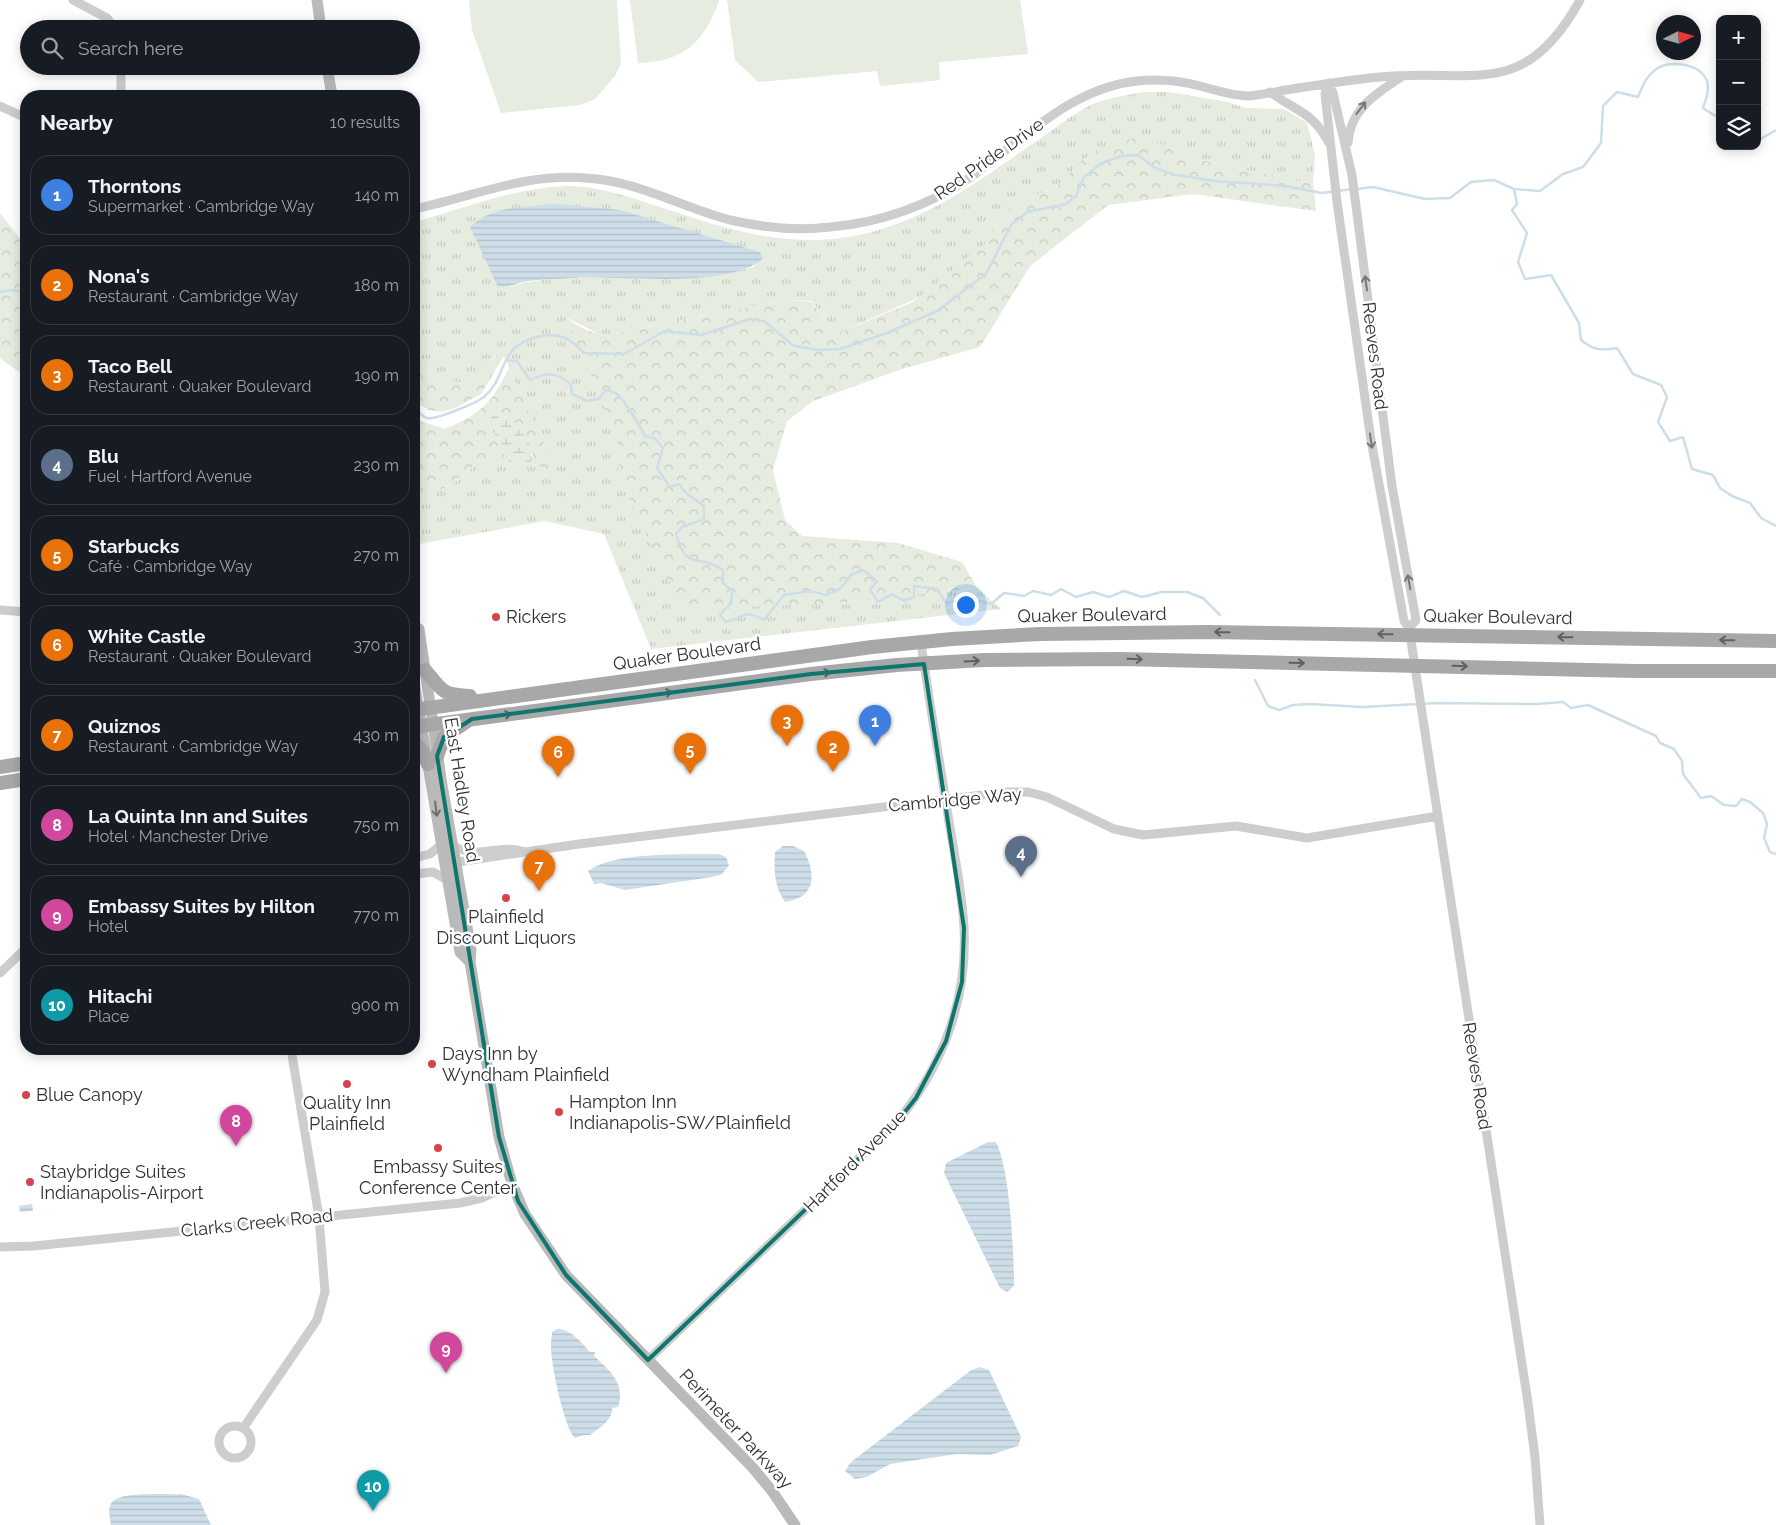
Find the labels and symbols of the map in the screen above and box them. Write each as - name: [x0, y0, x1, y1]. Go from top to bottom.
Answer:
- north arrow: [1656, 15, 1701, 60]
- one-way arrow: [1356, 102, 1367, 115]
- street label: Red Pride Drive: [930, 113, 1048, 204]
- one-way arrow: [1360, 275, 1370, 291]
- street label: Reeves Road: [1358, 301, 1393, 411]
- one-way arrow: [1367, 432, 1377, 448]
- one-way arrow: [1404, 574, 1414, 590]
- your location: [953, 592, 979, 618]
- street label: Quaker Boulevard: [1017, 603, 1167, 626]
- street label: Quaker Boulevard: [1423, 605, 1573, 628]
- place label: Rickers: [506, 606, 566, 627]
- marker: Rickers: [490, 611, 502, 623]
- one-way arrow: [1215, 627, 1231, 637]
- one-way arrow: [1377, 629, 1393, 638]
- one-way arrow: [1557, 632, 1574, 642]
- street label: Quaker Boulevard: [612, 633, 762, 674]
- one-way arrow: [1720, 635, 1736, 645]
- one-way arrow: [1127, 655, 1143, 664]
- one-way arrow: [964, 656, 980, 665]
- one-way arrow: [1289, 658, 1305, 668]
- one-way arrow: [1452, 662, 1468, 671]
- one-way arrow: [815, 668, 831, 678]
- one-way arrow: [657, 688, 673, 698]
- pin: 3: [771, 705, 803, 746]
- pin: 1: [859, 705, 891, 746]
- one-way arrow: [496, 710, 512, 720]
- street label: East Hadley Road: [441, 716, 484, 864]
- pin: 2: [817, 731, 849, 772]
- pin: 5: [674, 733, 706, 774]
- pin: 6: [542, 736, 574, 777]
- street label: Cambridge Way: [887, 783, 1023, 816]
- one-way arrow: [431, 801, 441, 817]
- pin: 4: [1005, 836, 1037, 877]
- pin: 7: [523, 850, 555, 891]
- marker: Plainfield Discount Liquors: [500, 892, 512, 904]
- place label: Plainfield Discount Liquors: [436, 906, 576, 948]
- street label: Reeves Road: [1459, 1021, 1496, 1131]
- place label: Days Inn by Wyndham Plainfield: [442, 1043, 609, 1085]
- marker: Days Inn by Wyndham Plainfield: [426, 1058, 438, 1070]
- marker: Quality Inn Plainfield: [341, 1078, 353, 1090]
- place label: Blue Canopy: [36, 1084, 143, 1105]
- marker: Blue Canopy: [20, 1089, 32, 1101]
- place label: Hampton Inn Indianapolis-SW/Plainfield: [569, 1091, 791, 1133]
- place label: Quality Inn Plainfield: [303, 1092, 391, 1134]
- pin: 8: [220, 1105, 252, 1146]
- street label: Hartford Avenue: [799, 1105, 911, 1216]
- marker: Hampton Inn Indianapolis-SW/Plainfield: [553, 1106, 565, 1118]
- marker: Embassy Suites Conference Center: [432, 1142, 444, 1154]
- place label: Embassy Suites Conference Center: [359, 1156, 518, 1198]
- place label: Staybridge Suites Indianapolis-Airport: [40, 1161, 204, 1203]
- marker: Staybridge Suites Indianapolis-Airport: [24, 1176, 36, 1188]
- street label: Clarks Creek Road: [180, 1204, 334, 1241]
- pin: 9: [430, 1332, 462, 1373]
- street label: Perimeter Parkway: [675, 1364, 797, 1493]
- pin: 10: [357, 1470, 389, 1511]

